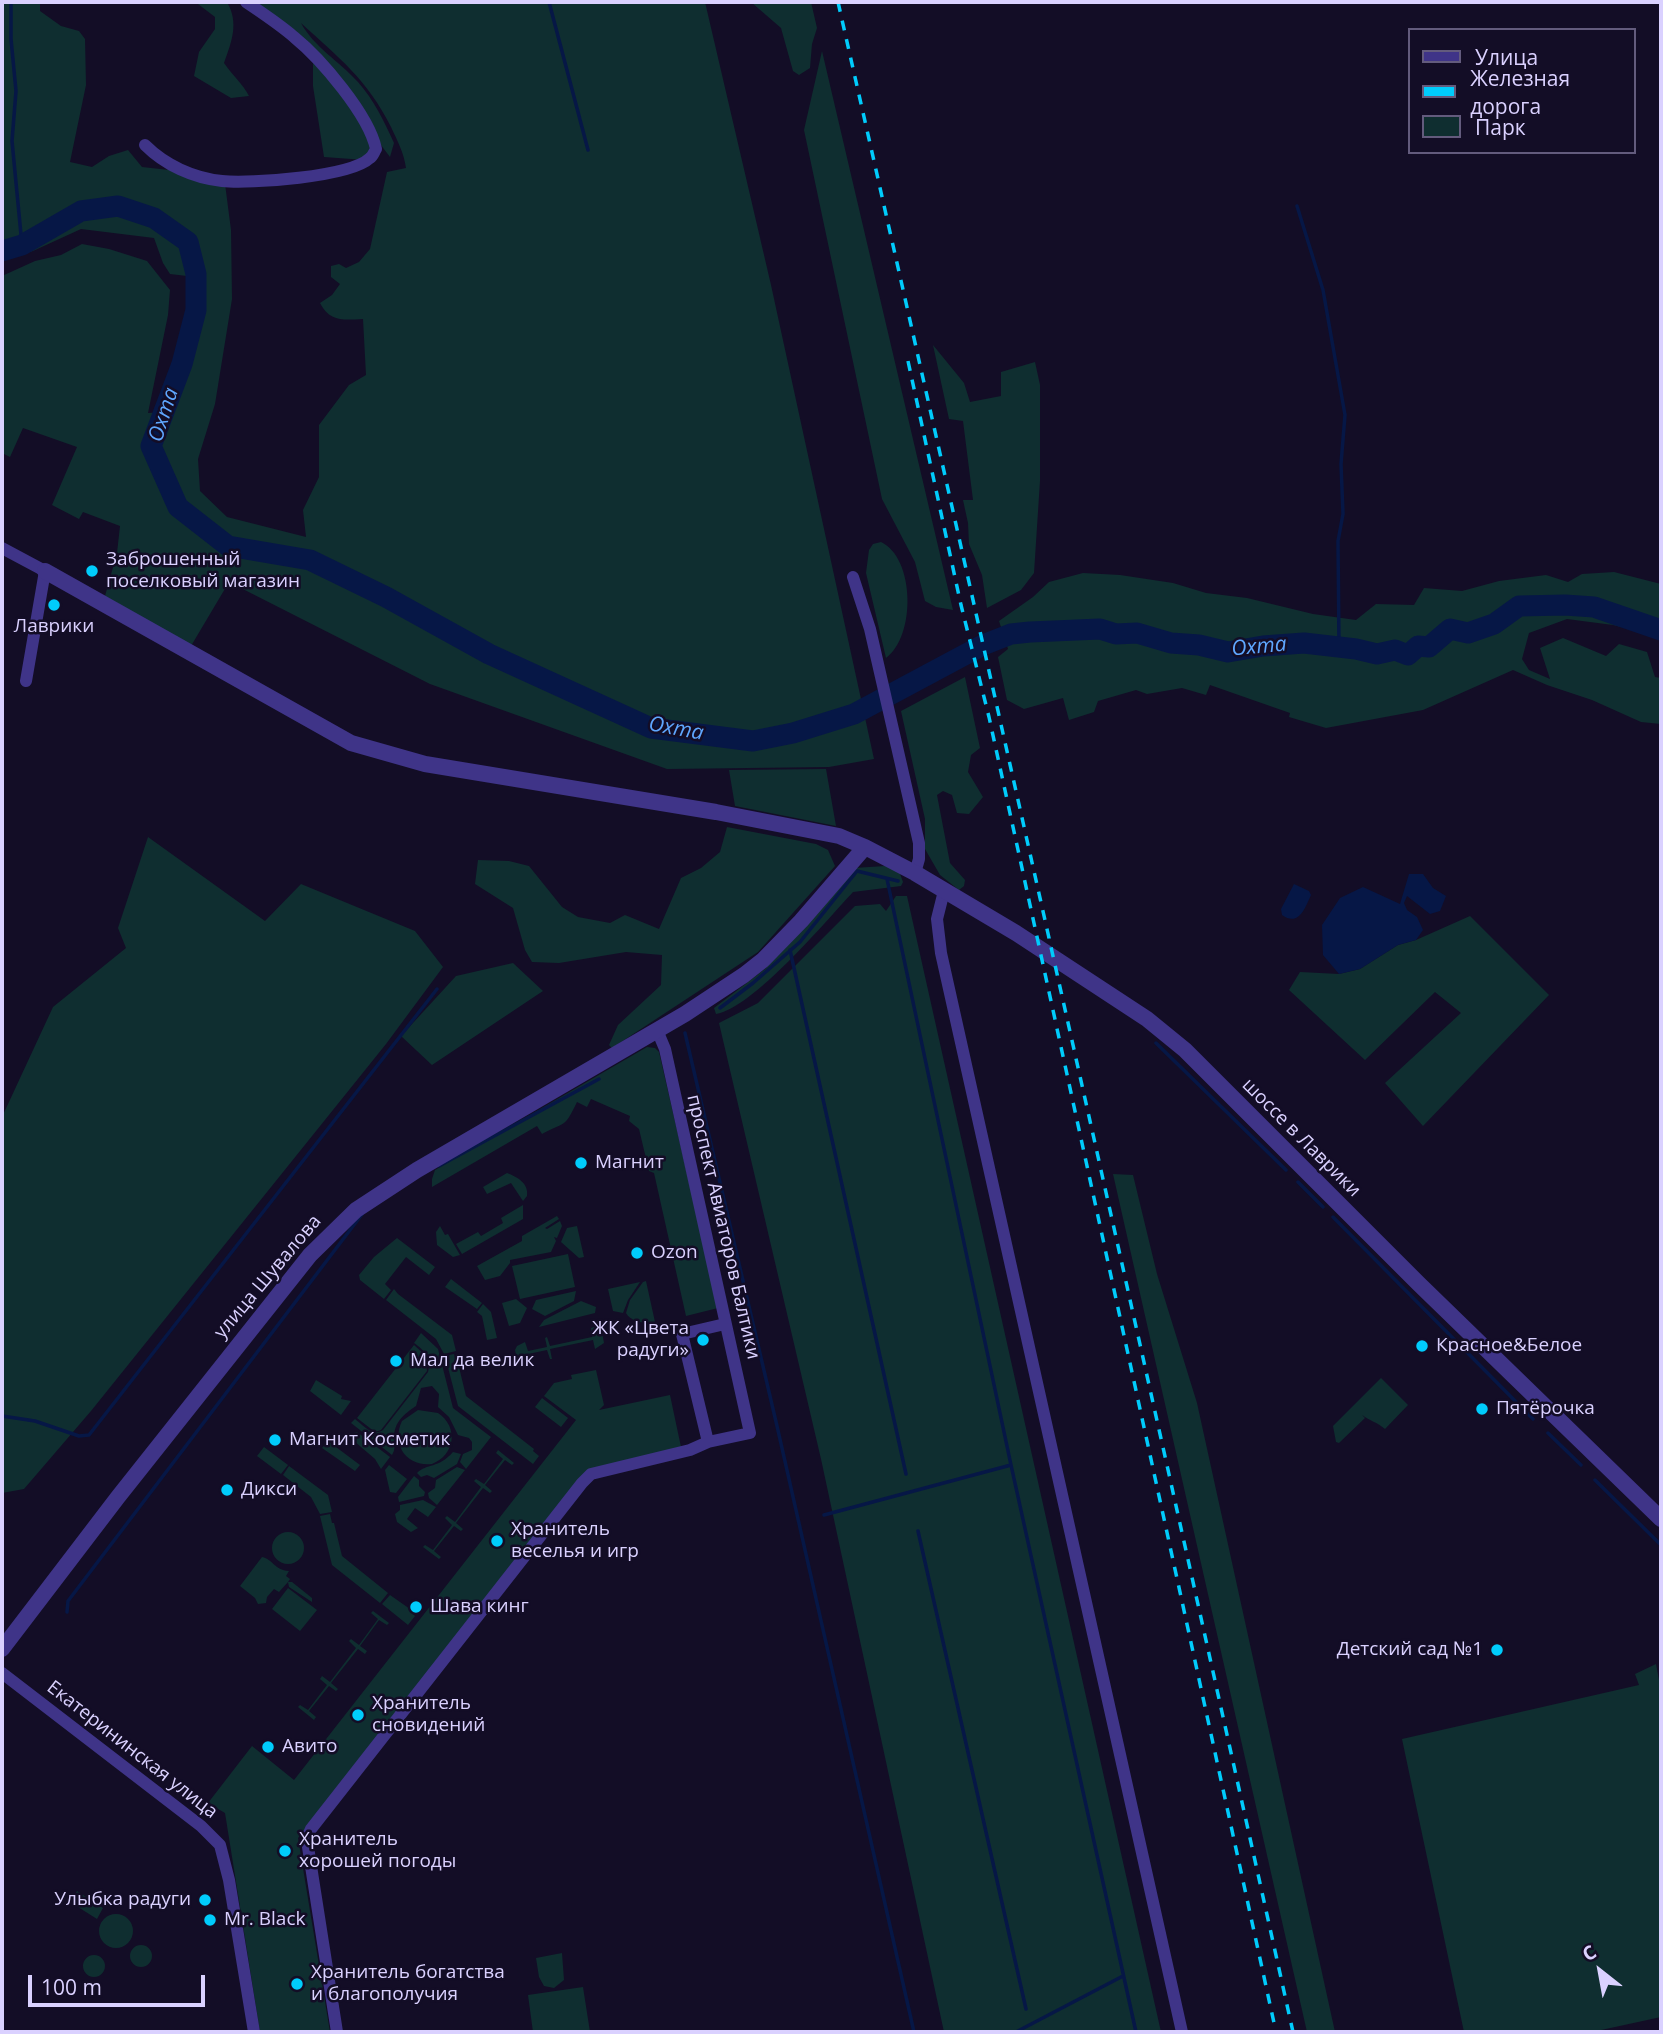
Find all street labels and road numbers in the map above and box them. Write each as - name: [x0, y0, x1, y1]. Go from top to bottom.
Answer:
- street label: шоссе в Лаврики: [1237, 1074, 1365, 1202]
- street label: проспект Авиаторов Балтики: [681, 1092, 765, 1362]
- street label: улица Шувалова: [210, 1211, 326, 1343]
- street label: Екатерининская улица: [42, 1676, 222, 1824]

